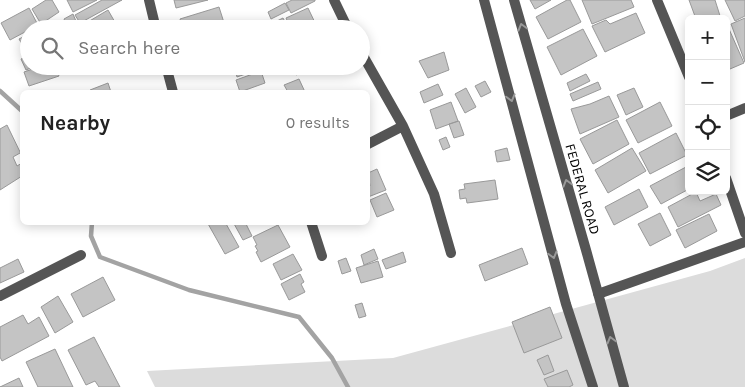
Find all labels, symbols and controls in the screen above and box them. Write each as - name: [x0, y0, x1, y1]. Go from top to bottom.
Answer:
- map controls: [685, 15, 730, 195]
- button: +: [685, 15, 730, 60]
- search box: [20, 20, 370, 75]
- one-way arrow: [518, 24, 528, 32]
- icon: search: [38, 34, 66, 62]
- text: Search here: [78, 37, 180, 59]
- button: −: [685, 60, 730, 105]
- one-way arrow: [505, 93, 515, 101]
- button: locate: [685, 105, 730, 150]
- text: Nearby: [40, 111, 110, 135]
- text: 0 results: [286, 113, 350, 132]
- street label: FEDERAL ROAD: [561, 142, 604, 237]
- button: layers: [685, 150, 730, 195]
- one-way arrow: [563, 180, 573, 188]
- one-way arrow: [547, 250, 558, 259]
- one-way arrow: [606, 336, 616, 345]

